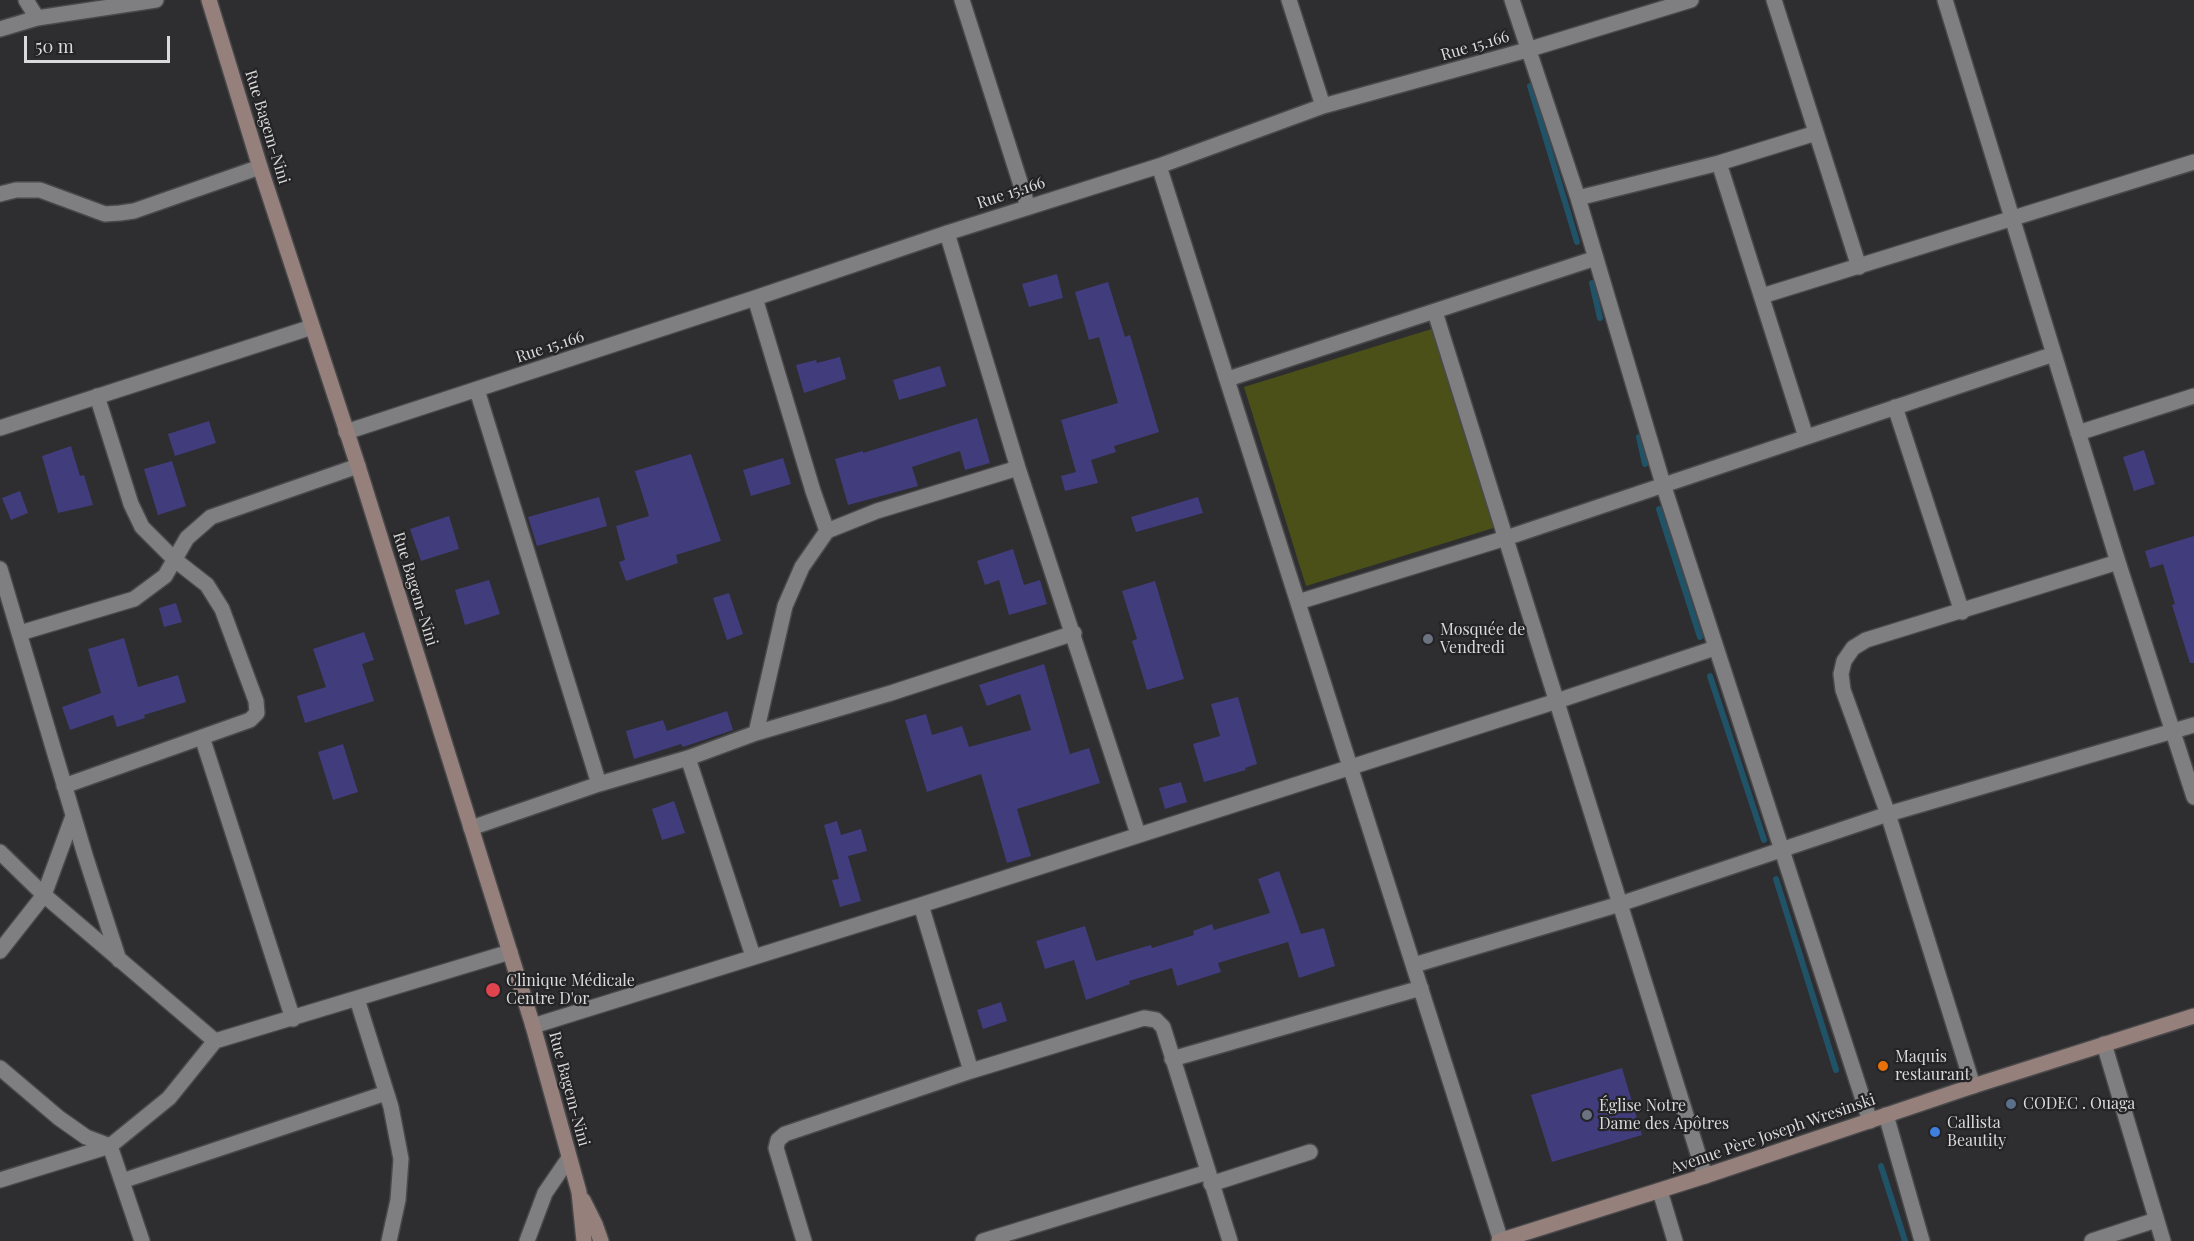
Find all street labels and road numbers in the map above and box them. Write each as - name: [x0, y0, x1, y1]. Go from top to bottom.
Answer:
- street label: Rue 15.166: [1438, 27, 1512, 65]
- street label: Rue Bagem-Nini: [241, 68, 293, 186]
- street label: Rue 15.166: [974, 173, 1048, 213]
- street label: Rue 15.166: [513, 327, 587, 367]
- street label: Rue Bagem-Nini: [389, 530, 441, 648]
- street label: Rue Bagem-Nini: [544, 1029, 594, 1149]
- street label: Avenue Père Joseph Wresinski: [1668, 1090, 1878, 1178]

